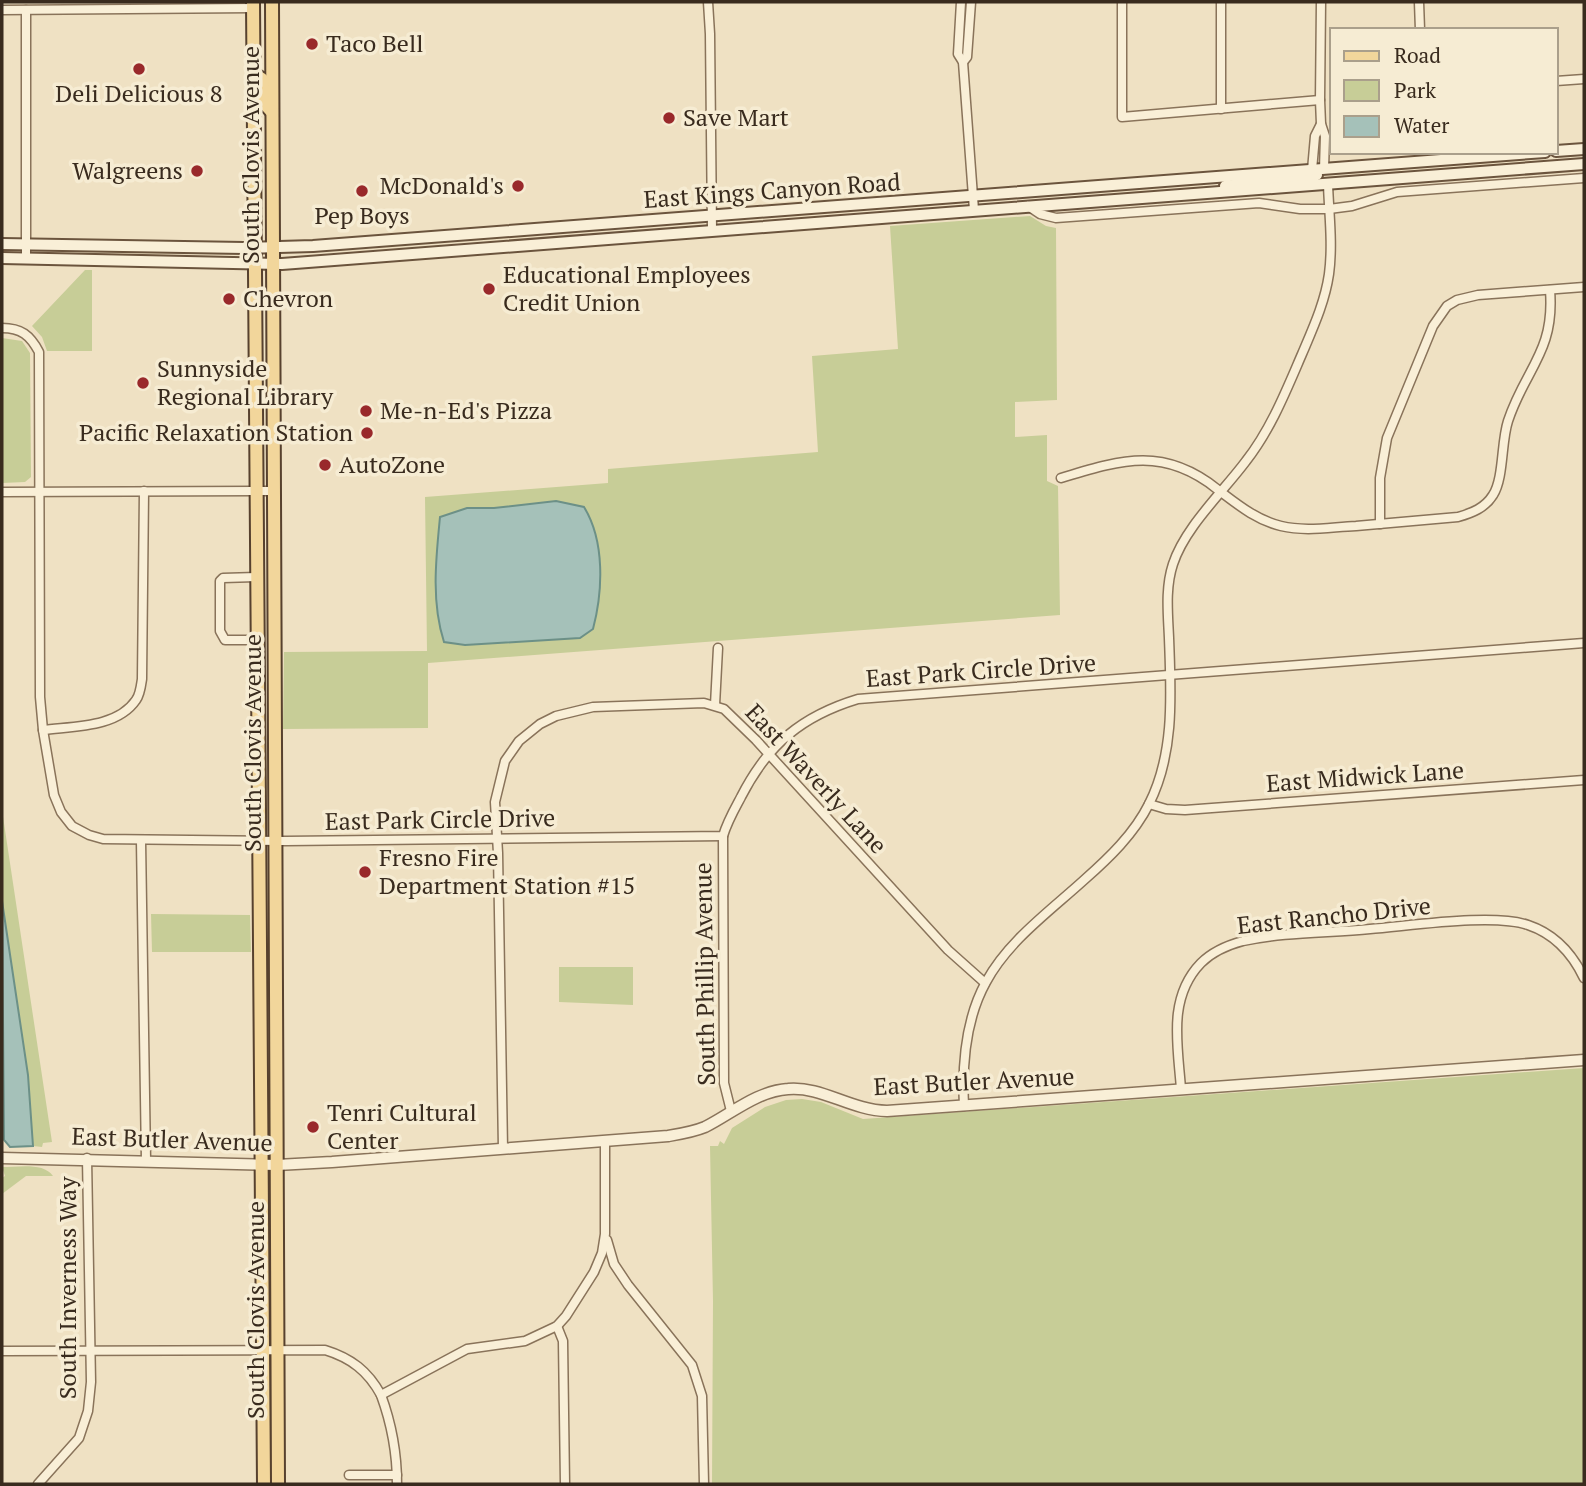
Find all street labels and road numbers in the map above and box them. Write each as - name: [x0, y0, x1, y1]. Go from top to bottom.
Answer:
- street label: South Clovis Avenue: [234, 46, 266, 264]
- street label: East Kings Canyon Road: [642, 165, 901, 215]
- street label: South Clovis Avenue: [236, 634, 268, 852]
- street label: East Park Circle Drive: [865, 646, 1097, 694]
- street label: East Waverly Lane: [739, 696, 895, 860]
- street label: East Midwick Lane: [1265, 753, 1465, 799]
- street label: East Park Circle Drive: [324, 801, 555, 837]
- street label: South Phillip Avenue: [686, 862, 722, 1086]
- street label: East Rancho Drive: [1236, 889, 1432, 941]
- street label: East Butler Avenue: [873, 1060, 1075, 1102]
- street label: East Butler Avenue: [71, 1120, 273, 1159]
- street label: South Inverness Way: [51, 1176, 83, 1399]
- street label: South Clovis Avenue: [239, 1201, 271, 1419]

